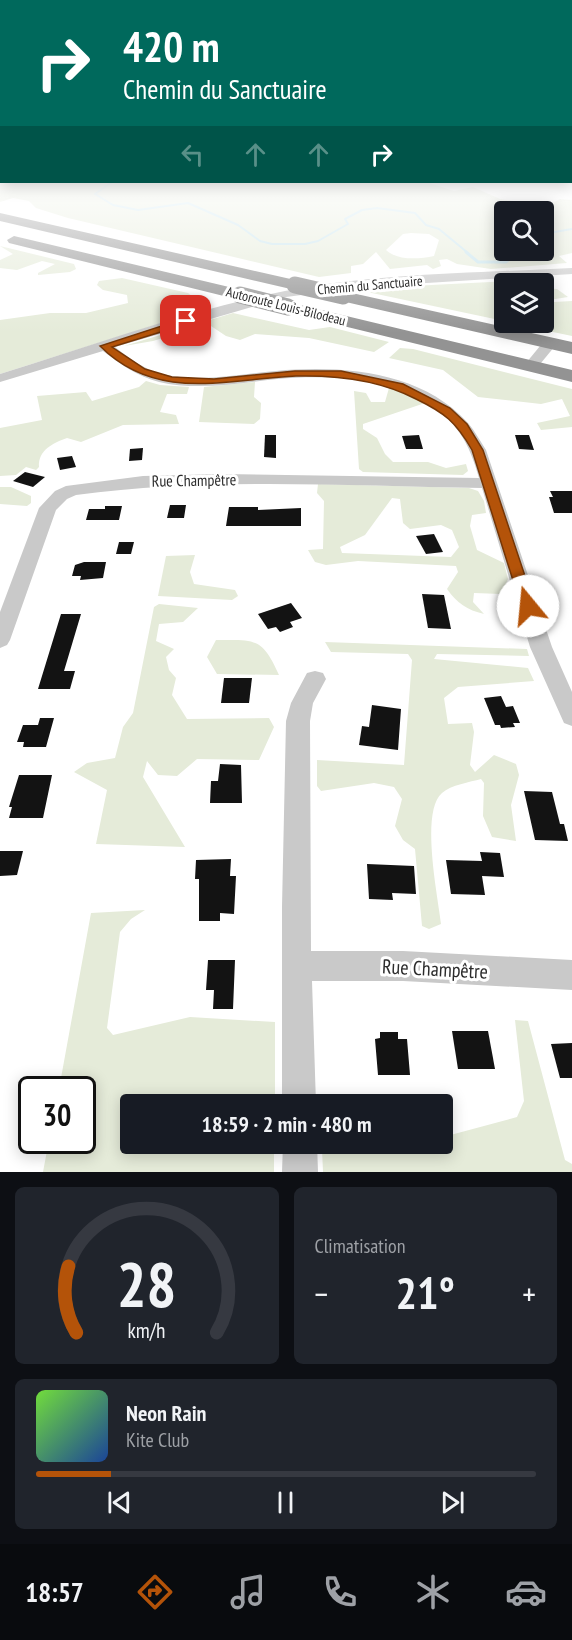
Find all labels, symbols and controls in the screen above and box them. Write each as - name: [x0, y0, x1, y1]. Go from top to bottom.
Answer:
- text: 420 m: [123, 19, 220, 74]
- icon: right: [24, 24, 102, 102]
- text: Chemin du Sanctuaire: [123, 72, 327, 106]
- icon: left: [176, 138, 209, 171]
- icon: ahead: [239, 138, 272, 171]
- icon: ahead: [302, 138, 335, 171]
- icon: right: [365, 138, 398, 171]
- map controls: [494, 201, 554, 333]
- button: search: [494, 201, 554, 261]
- street label: Chemin du Sanctuaire: [317, 271, 424, 299]
- button: layers: [494, 273, 554, 333]
- street label: Autoroute Louis-Bilodeau: [224, 282, 348, 330]
- pin: [160, 295, 211, 346]
- icon: arrive: [169, 304, 202, 337]
- street label: Rue Champêtre: [151, 469, 237, 491]
- position arrow: [496, 574, 560, 638]
- street label: Rue Champêtre: [381, 953, 489, 985]
- speed limit sign: 30: [18, 1076, 96, 1154]
- text: 18:59 · 2 min · 480 m: [201, 1110, 372, 1138]
- text: Climatisation: [315, 1233, 406, 1259]
- text: 28: [117, 1243, 177, 1324]
- text: 21°: [396, 1263, 455, 1321]
- text: −: [315, 1272, 328, 1315]
- text: +: [522, 1272, 536, 1315]
- text: km/h: [128, 1316, 166, 1344]
- text: Neon Rain: [126, 1399, 206, 1427]
- text: Kite Club: [126, 1427, 189, 1453]
- icon: previous: [103, 1486, 136, 1519]
- icon: pause: [269, 1486, 302, 1519]
- icon: next: [436, 1486, 469, 1519]
- icon: directions: [134, 1571, 176, 1613]
- icon: music: [227, 1571, 269, 1613]
- icon: phone: [319, 1571, 361, 1613]
- icon: climate: [412, 1571, 454, 1613]
- icon: car: [505, 1571, 547, 1613]
- text: 18:57: [25, 1575, 84, 1609]

